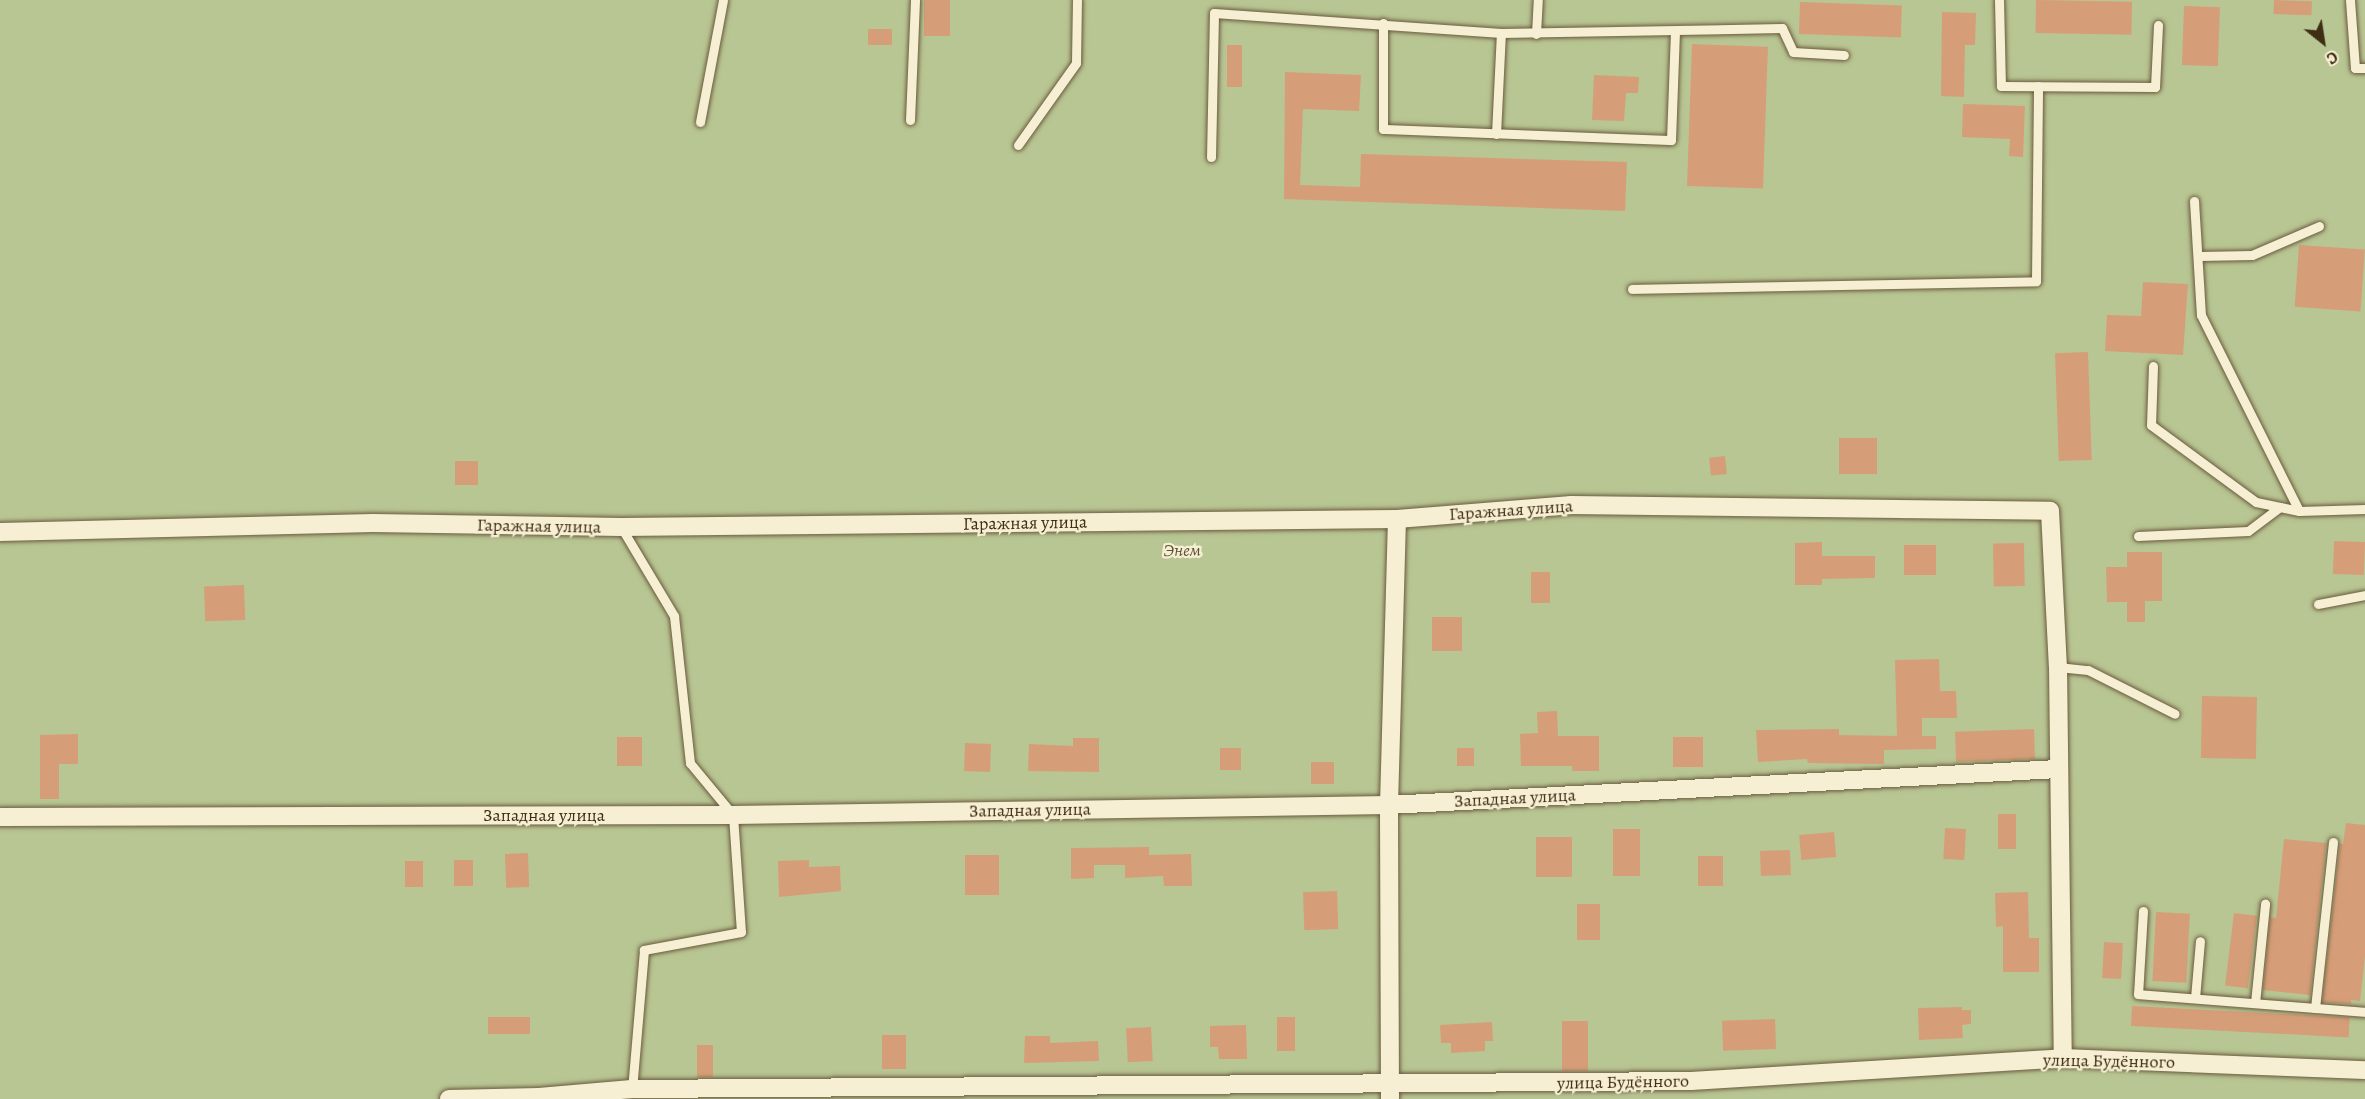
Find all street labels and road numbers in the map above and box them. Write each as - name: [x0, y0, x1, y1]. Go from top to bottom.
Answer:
- street label: Гаражная улица: [1448, 495, 1574, 525]
- street label: Гаражная улица: [963, 511, 1087, 535]
- street label: Гаражная улица: [477, 514, 601, 538]
- street label: Западная улица: [1453, 784, 1577, 812]
- street label: Западная улица: [969, 798, 1091, 822]
- street label: Западная улица: [483, 804, 605, 826]
- street label: улица Будённого: [2043, 1049, 2175, 1073]
- street label: улица Будённого: [1557, 1070, 1689, 1094]

